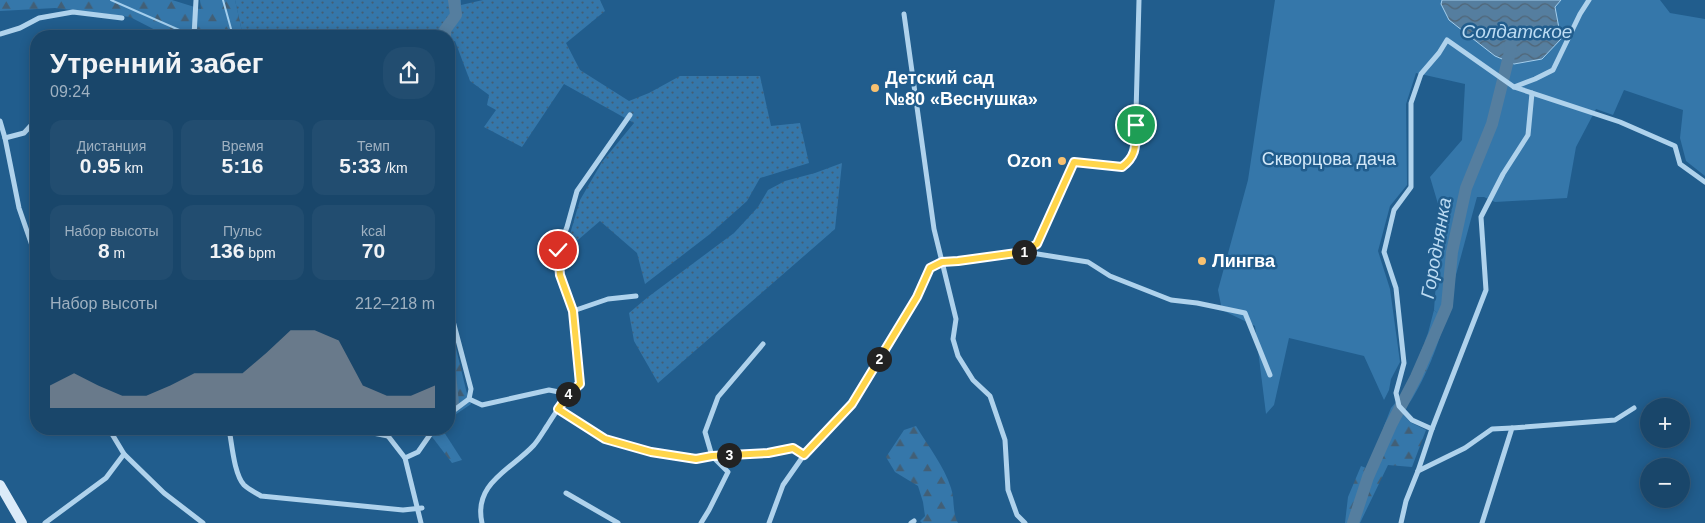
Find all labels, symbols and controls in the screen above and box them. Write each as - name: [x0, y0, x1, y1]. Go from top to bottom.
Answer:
- water label: Солдатское: [1462, 21, 1572, 42]
- button: share: [383, 47, 435, 99]
- text: Утренний забег: [50, 48, 264, 79]
- place label: Детский сад №80 «Веснушка»: [885, 68, 1038, 109]
- marker: Детский сад №80 «Веснушка»: [869, 82, 881, 94]
- text: 09:24: [50, 83, 90, 100]
- pin: [1115, 104, 1157, 146]
- icon: arrive: [1122, 111, 1150, 139]
- text: Дистанция: [77, 138, 146, 154]
- text: Время: [221, 138, 264, 154]
- text: Темп: [357, 138, 390, 154]
- park label: Скворцова дача: [1262, 149, 1397, 169]
- place label: Ozon: [1007, 151, 1052, 171]
- text: 0.95: [80, 154, 121, 177]
- text: 5:16: [221, 154, 264, 177]
- text: 5:33: [339, 154, 381, 177]
- marker: Ozon: [1056, 155, 1068, 167]
- text: km: [121, 160, 143, 176]
- text: /km: [381, 160, 408, 176]
- water label: Городнянка: [1417, 196, 1455, 300]
- text: Набор высоты: [65, 223, 159, 239]
- text: Пульс: [223, 223, 262, 239]
- text: kcal: [361, 223, 386, 239]
- pin: [537, 229, 579, 271]
- icon: check: [544, 236, 572, 264]
- text: 8: [98, 239, 110, 262]
- text: 136: [209, 239, 244, 262]
- text: 70: [362, 239, 385, 262]
- pin: 1: [1012, 240, 1036, 264]
- text: 1: [1021, 244, 1028, 260]
- text: m: [110, 245, 125, 261]
- text: bpm: [244, 245, 276, 261]
- place label: Лингва: [1212, 251, 1276, 271]
- marker: Лингва: [1196, 255, 1208, 267]
- text: Набор высоты: [50, 295, 157, 312]
- text: 212–218 m: [355, 295, 435, 312]
- pin: 2: [866, 346, 892, 372]
- text: 2: [876, 351, 883, 367]
- pin: 4: [556, 382, 580, 406]
- text: 4: [565, 386, 572, 402]
- map controls: [1640, 398, 1690, 508]
- button: +: [1640, 398, 1690, 448]
- pin: 3: [716, 442, 742, 468]
- text: 3: [726, 447, 733, 463]
- button: −: [1640, 458, 1690, 508]

